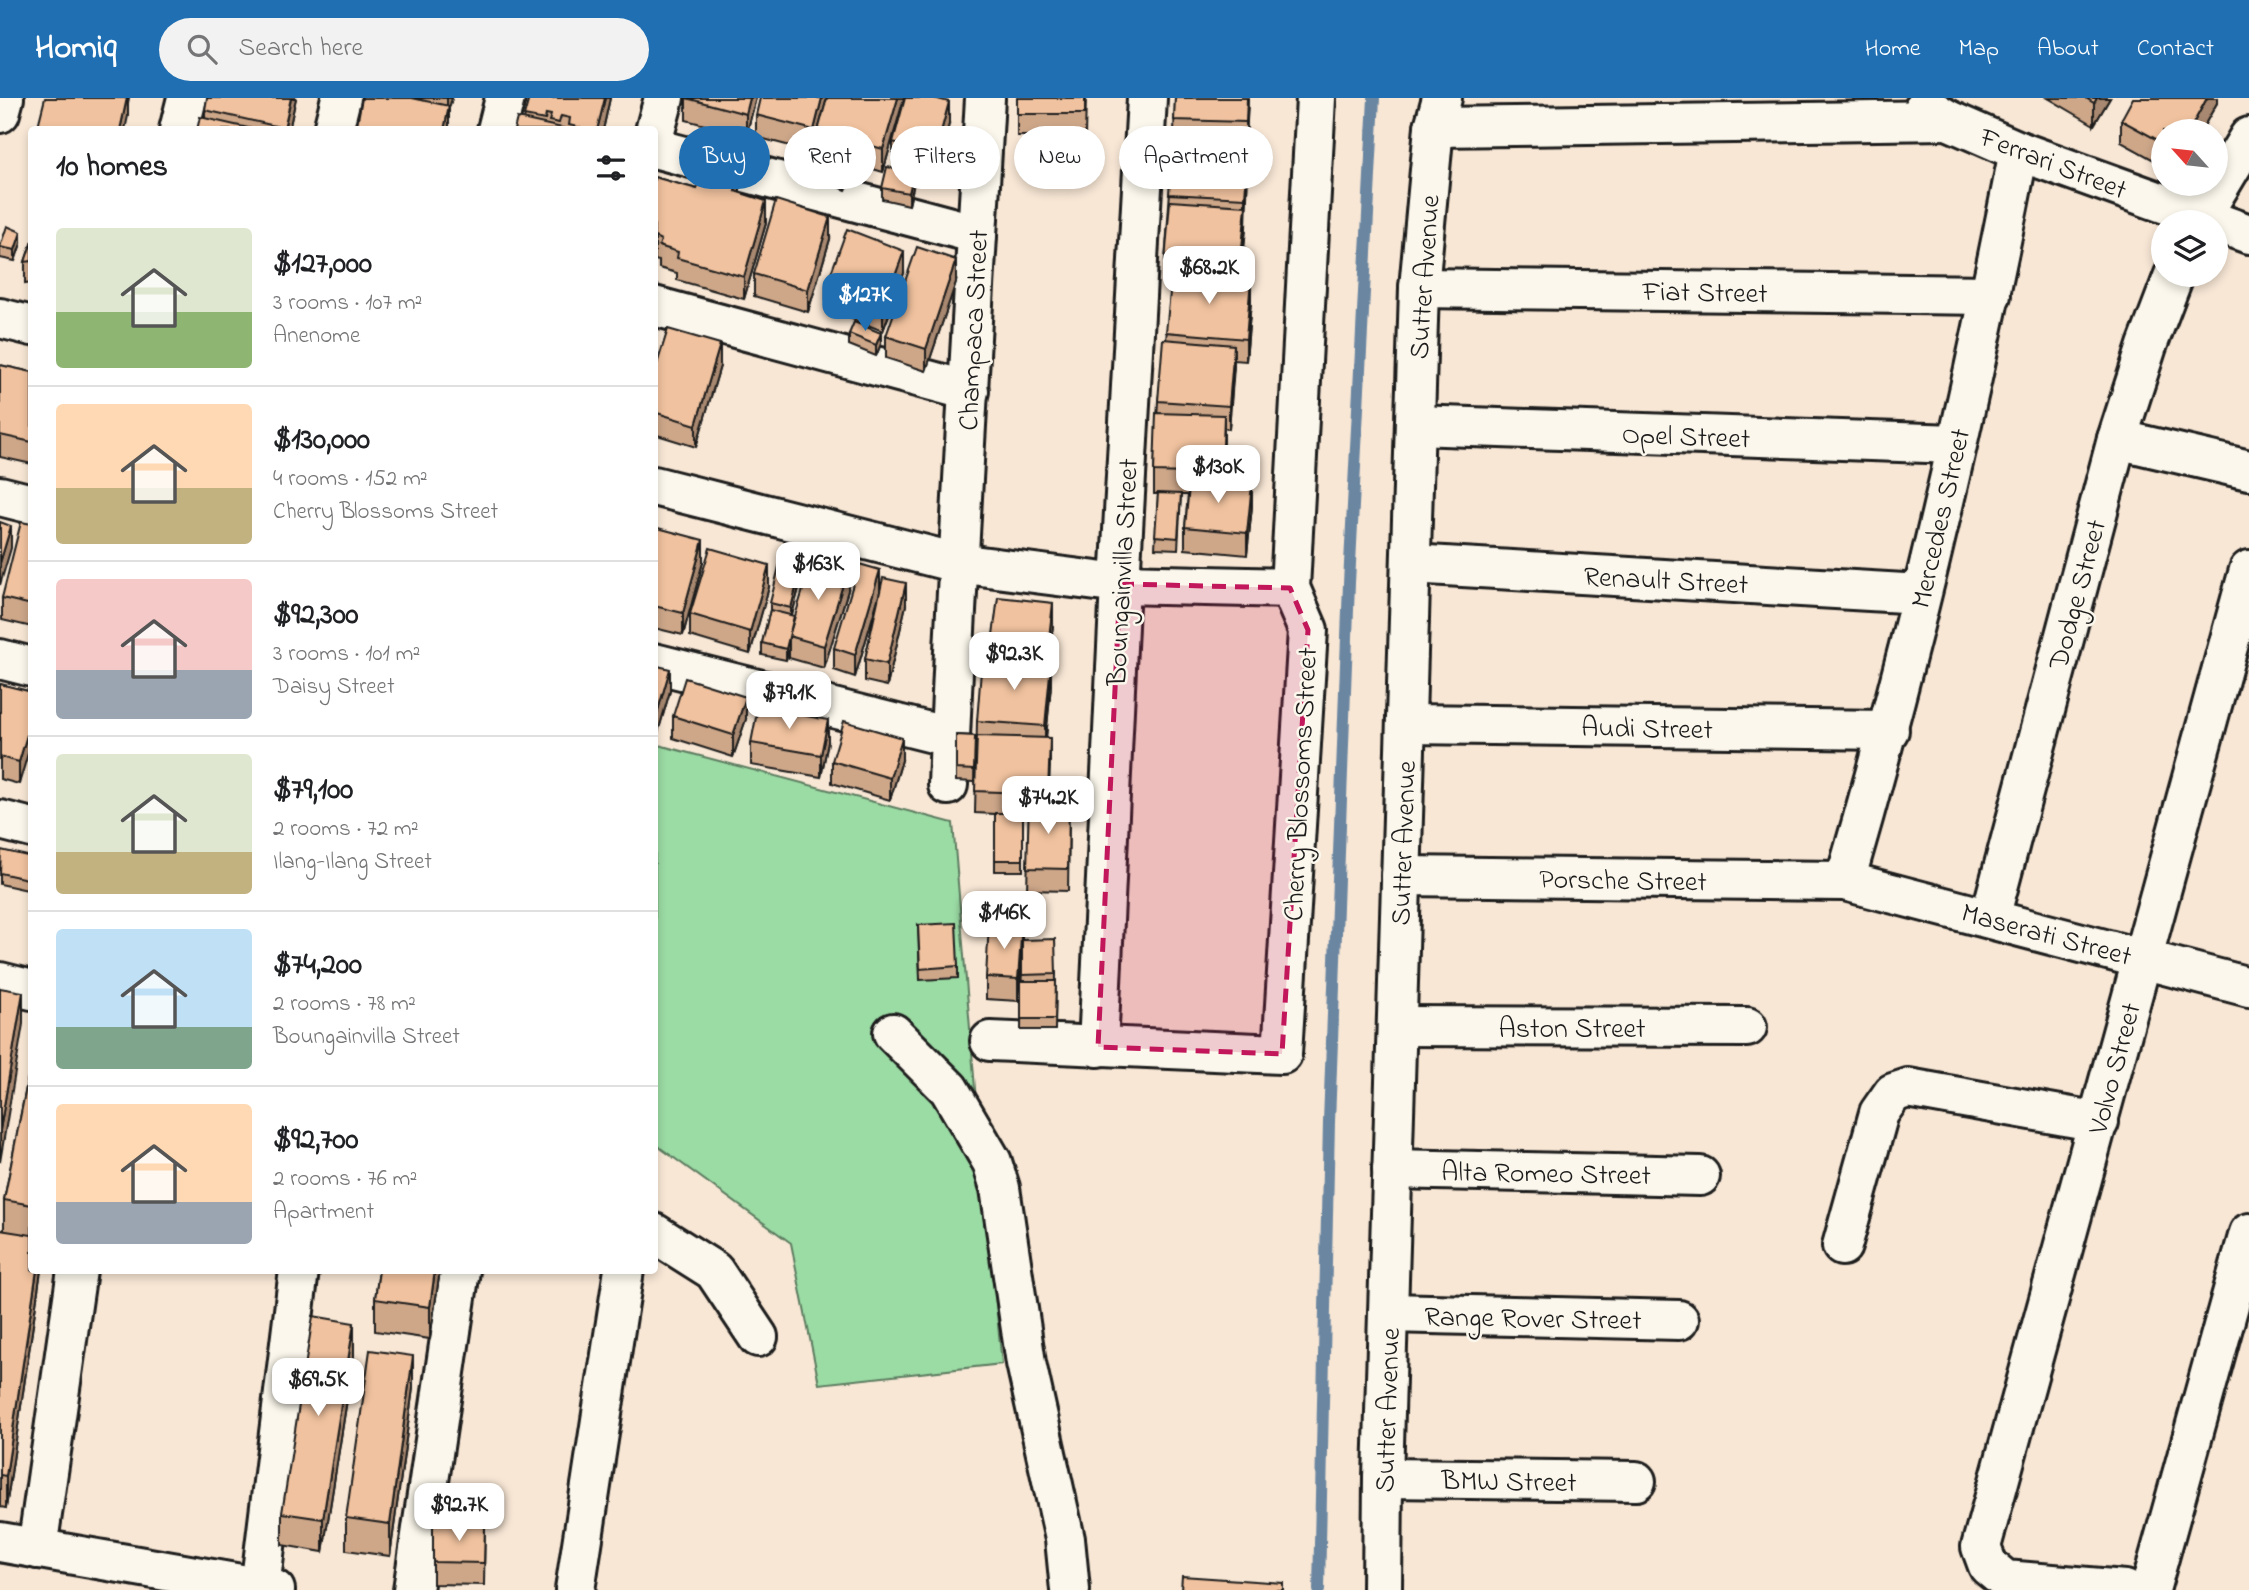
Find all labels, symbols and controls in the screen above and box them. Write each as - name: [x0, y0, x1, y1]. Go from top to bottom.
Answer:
- search box: [159, 18, 649, 81]
- text: Homiq: [35, 25, 117, 73]
- icon: search: [183, 30, 221, 68]
- text: Search here: [239, 30, 363, 68]
- text: Home: [1865, 32, 1921, 67]
- text: Map: [1959, 32, 1999, 67]
- text: About: [2037, 32, 2099, 67]
- text: Contact: [2137, 32, 2214, 67]
- street label: Ferrari Street: [1972, 118, 2132, 212]
- north arrow: [2151, 119, 2228, 196]
- map controls: [2151, 119, 2228, 287]
- chip: Buy: [679, 126, 770, 189]
- chip: Rent: [784, 126, 876, 189]
- chip: Filters: [890, 126, 1000, 189]
- chip: New: [1014, 126, 1105, 189]
- chip: Apartment: [1119, 126, 1273, 189]
- text: 10 homes: [56, 146, 168, 190]
- icon: filters: [592, 149, 630, 187]
- street label: Sutter Avenue: [1400, 193, 1453, 361]
- button: layers: [2151, 210, 2228, 287]
- street label: Champaca Street: [950, 229, 1001, 432]
- text: $127,000: [273, 243, 372, 287]
- pin: $68.2K: [1152, 246, 1266, 306]
- text: $68.2K: [1179, 252, 1239, 285]
- icon: home: [112, 256, 196, 340]
- street label: Fiat Street: [1641, 273, 1768, 316]
- pin: $127K: [816, 274, 914, 333]
- text: $127K: [838, 279, 892, 312]
- text: 3 rooms · 107 m²: [273, 287, 422, 320]
- text: Anenome: [273, 320, 360, 353]
- street label: Opel Street: [1621, 416, 1751, 461]
- text: $130,000: [273, 419, 370, 463]
- street label: Mercedes Street: [1902, 425, 1983, 613]
- icon: home: [112, 432, 196, 516]
- pin: $130K: [1169, 446, 1267, 505]
- text: $130K: [1192, 451, 1244, 484]
- street label: Boungainvilla Street: [1098, 457, 1151, 688]
- text: 4 rooms · 152 m²: [273, 463, 428, 496]
- text: Cherry Blossoms Street: [273, 496, 498, 529]
- street label: Dodge Street: [2039, 515, 2119, 675]
- pin: $163K: [769, 542, 867, 602]
- text: $163K: [792, 548, 844, 581]
- street label: Renault Street: [1583, 558, 1749, 607]
- text: $92,300: [273, 594, 359, 638]
- icon: home: [112, 607, 196, 691]
- pin: $92.3K: [957, 632, 1071, 692]
- text: 3 rooms · 101 m²: [273, 638, 420, 671]
- text: $92.3K: [985, 638, 1043, 671]
- street label: Cherry Blossoms Street: [1275, 646, 1330, 922]
- text: Daisy Street: [273, 671, 395, 704]
- pin: $79.1K: [732, 672, 846, 731]
- text: $79.1K: [762, 677, 816, 710]
- street label: Audi Street: [1581, 709, 1713, 752]
- street label: Sutter Avenue: [1382, 760, 1429, 926]
- text: $79,100: [273, 769, 353, 813]
- pin: $74.2K: [991, 776, 1105, 836]
- icon: home: [112, 782, 196, 866]
- text: $74.2K: [1018, 782, 1078, 815]
- text: 2 rooms · 72 m²: [273, 813, 419, 846]
- text: Ilang-Ilang Street: [273, 846, 432, 879]
- street label: Porsche Street: [1539, 861, 1707, 904]
- pin: $146K: [955, 892, 1053, 951]
- street label: Maserati Street: [1956, 894, 2136, 979]
- text: $146K: [978, 897, 1030, 930]
- text: $74,200: [273, 944, 362, 988]
- icon: home: [112, 957, 196, 1041]
- text: 2 rooms · 78 m²: [273, 988, 416, 1021]
- street label: Volvo Street: [2079, 999, 2154, 1140]
- street label: Aston Street: [1499, 1010, 1645, 1051]
- text: Boungainvilla Street: [273, 1021, 460, 1054]
- text: $92,700: [273, 1119, 359, 1163]
- icon: home: [112, 1132, 196, 1216]
- street label: Alta Romeo Street: [1441, 1153, 1651, 1198]
- text: 2 rooms · 76 m²: [273, 1163, 417, 1196]
- text: Apartment: [273, 1196, 374, 1229]
- street label: Range Rover Street: [1424, 1298, 1642, 1343]
- street label: Sutter Avenue: [1366, 1327, 1413, 1493]
- pin: $69.5K: [261, 1358, 375, 1418]
- text: $69.5K: [288, 1364, 348, 1397]
- street label: BMW Street: [1440, 1462, 1577, 1505]
- pin: $92.7K: [402, 1484, 516, 1543]
- text: $92.7K: [430, 1489, 488, 1522]

